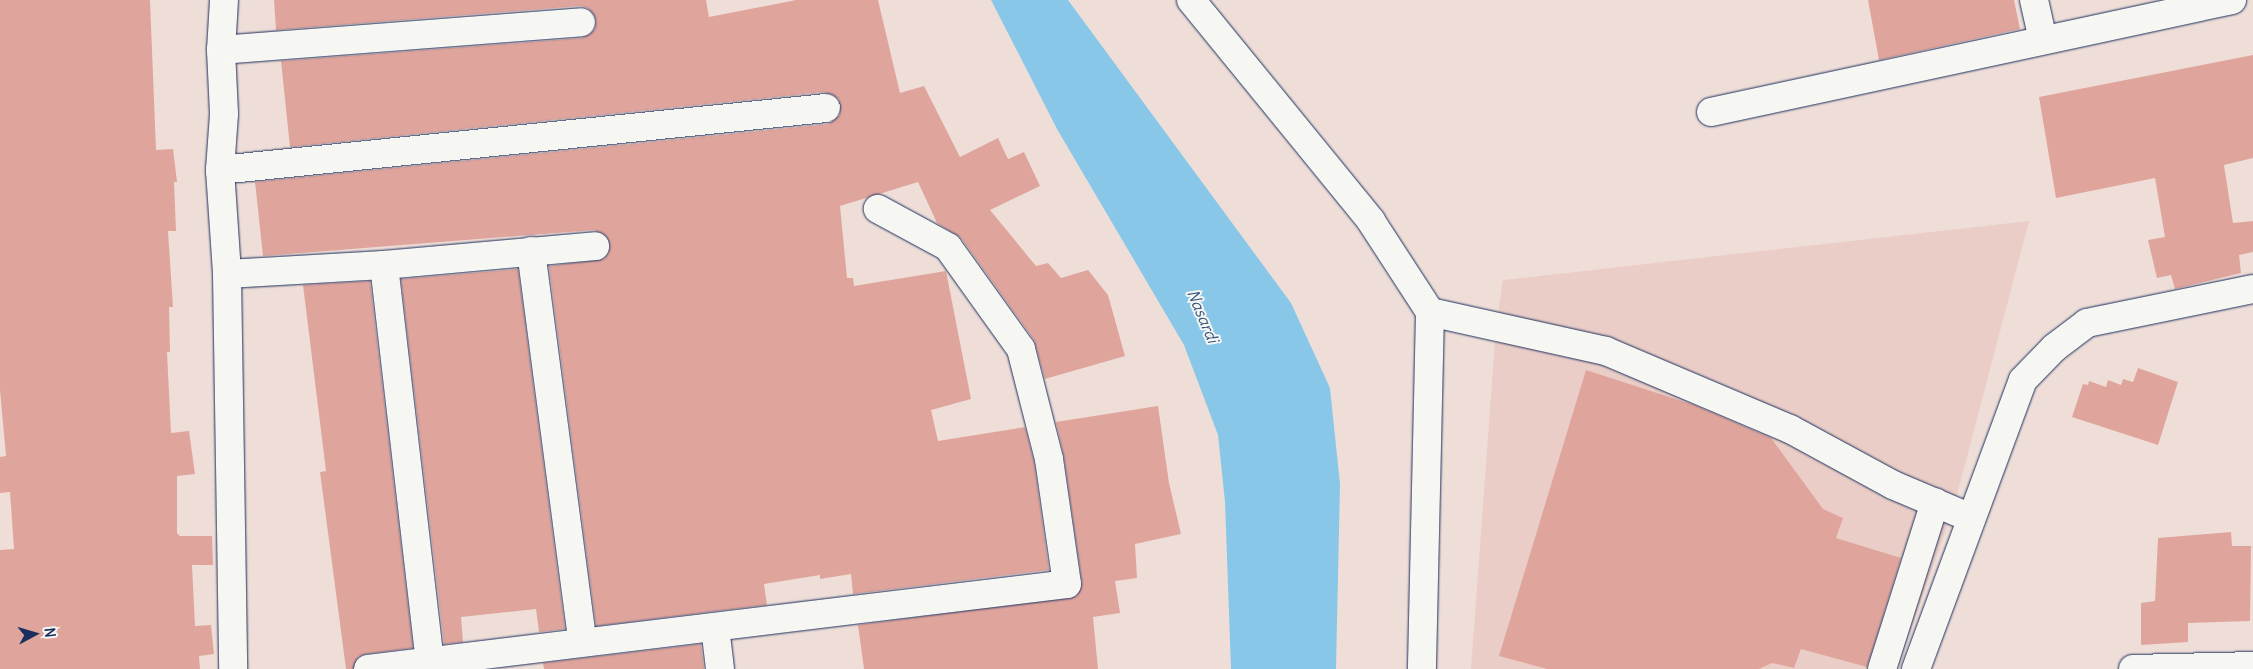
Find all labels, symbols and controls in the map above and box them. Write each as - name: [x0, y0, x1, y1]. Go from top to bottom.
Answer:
- water label: Nasardi: [1183, 287, 1223, 345]
- north arrow: [10, 609, 60, 659]
- text: N: [40, 627, 59, 638]

